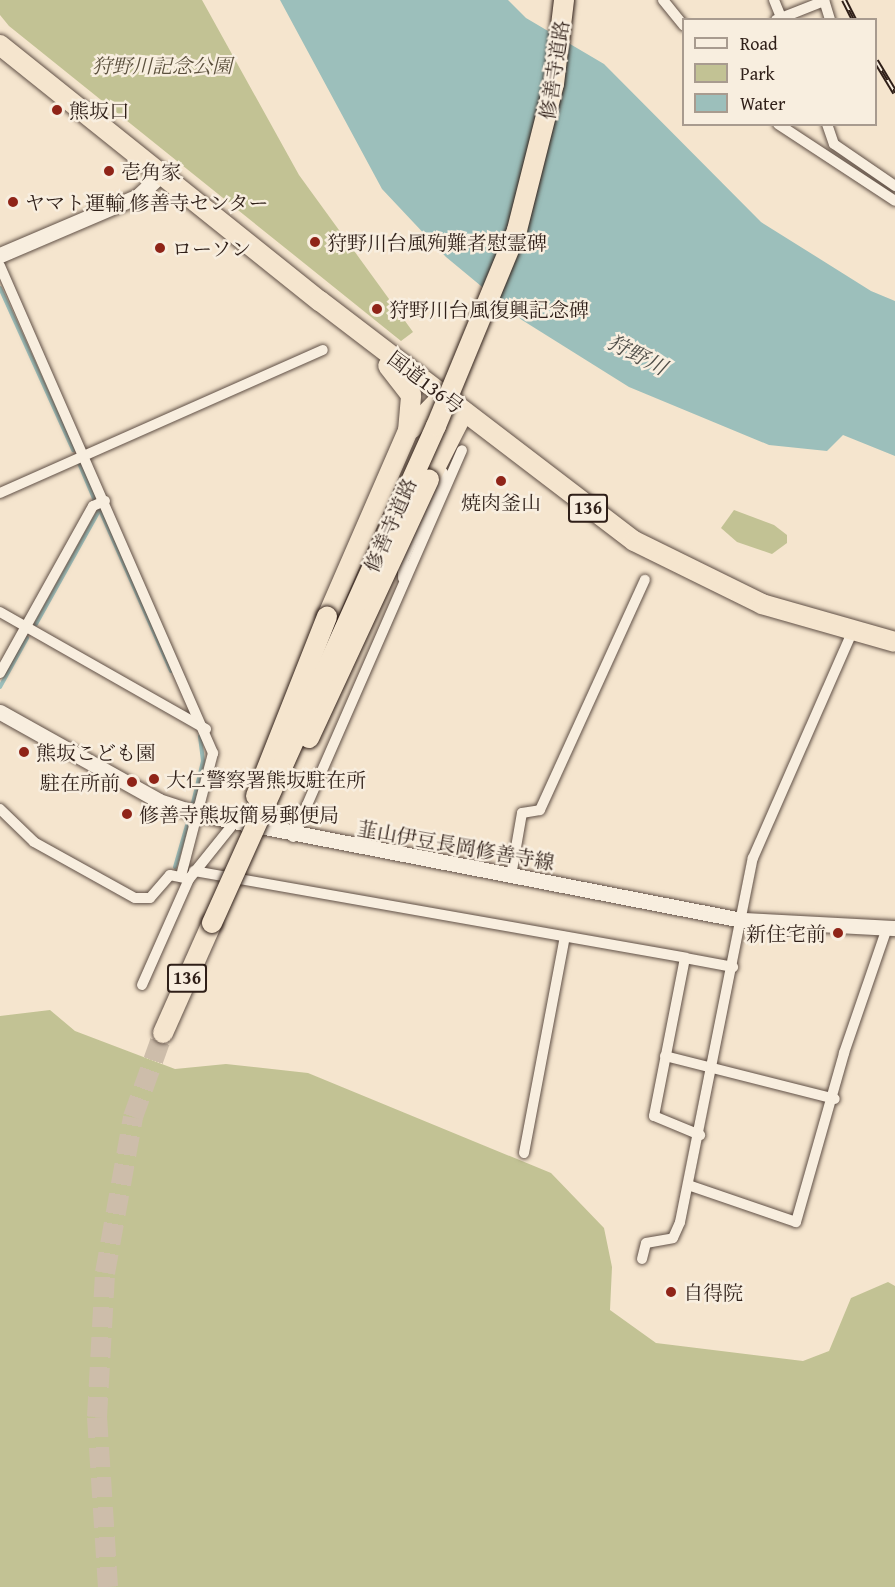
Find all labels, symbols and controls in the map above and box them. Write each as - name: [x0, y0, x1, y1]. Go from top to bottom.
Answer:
- legend: [682, 18, 877, 126]
- street label: 修善寺道路: [534, 19, 574, 121]
- text: Road: [740, 30, 778, 57]
- park label: 狩野川記念公園: [92, 53, 232, 77]
- text: Park: [740, 60, 775, 87]
- text: Water: [740, 90, 785, 117]
- place label: 熊坂口: [69, 98, 129, 122]
- marker: 熊坂口: [50, 103, 64, 117]
- place label: 壱角家: [121, 159, 181, 183]
- marker: 壱角家: [102, 164, 116, 178]
- place label: ヤマト運輸 修善寺センター: [25, 190, 269, 214]
- marker: ヤマト運輸 修善寺センター: [6, 195, 20, 209]
- place label: 狩野川台風殉難者慰霊碑: [327, 230, 547, 254]
- marker: 狩野川台風殉難者慰霊碑: [308, 235, 322, 249]
- place label: ローソン: [172, 236, 252, 260]
- marker: ローソン: [153, 241, 167, 255]
- place label: 狩野川台風復興記念碑: [389, 297, 589, 321]
- marker: 狩野川台風復興記念碑: [370, 302, 384, 316]
- water label: 狩野川: [603, 329, 671, 381]
- street label: 国道136号: [383, 346, 469, 418]
- street label: 修善寺道路: [359, 474, 421, 576]
- marker: 焼肉釜山: [494, 474, 508, 488]
- place label: 焼肉釜山: [461, 490, 541, 514]
- road number: 136: [567, 493, 609, 523]
- place label: 熊坂こども園: [36, 740, 156, 764]
- marker: 熊坂こども園: [17, 745, 31, 759]
- place label: 大仁警察署熊坂駐在所: [166, 767, 366, 791]
- place label: 駐在所前: [40, 770, 120, 794]
- marker: 大仁警察署熊坂駐在所: [147, 772, 161, 786]
- marker: 駐在所前: [125, 775, 139, 789]
- place label: 修善寺熊坂簡易郵便局: [139, 802, 339, 826]
- marker: 修善寺熊坂簡易郵便局: [120, 807, 134, 821]
- street label: 韮山伊豆長岡修善寺線: [355, 816, 557, 874]
- place label: 新住宅前: [746, 921, 826, 945]
- marker: 新住宅前: [831, 926, 845, 940]
- road number: 136: [166, 963, 208, 993]
- place label: 自得院: [683, 1280, 743, 1304]
- marker: 自得院: [664, 1285, 678, 1299]

